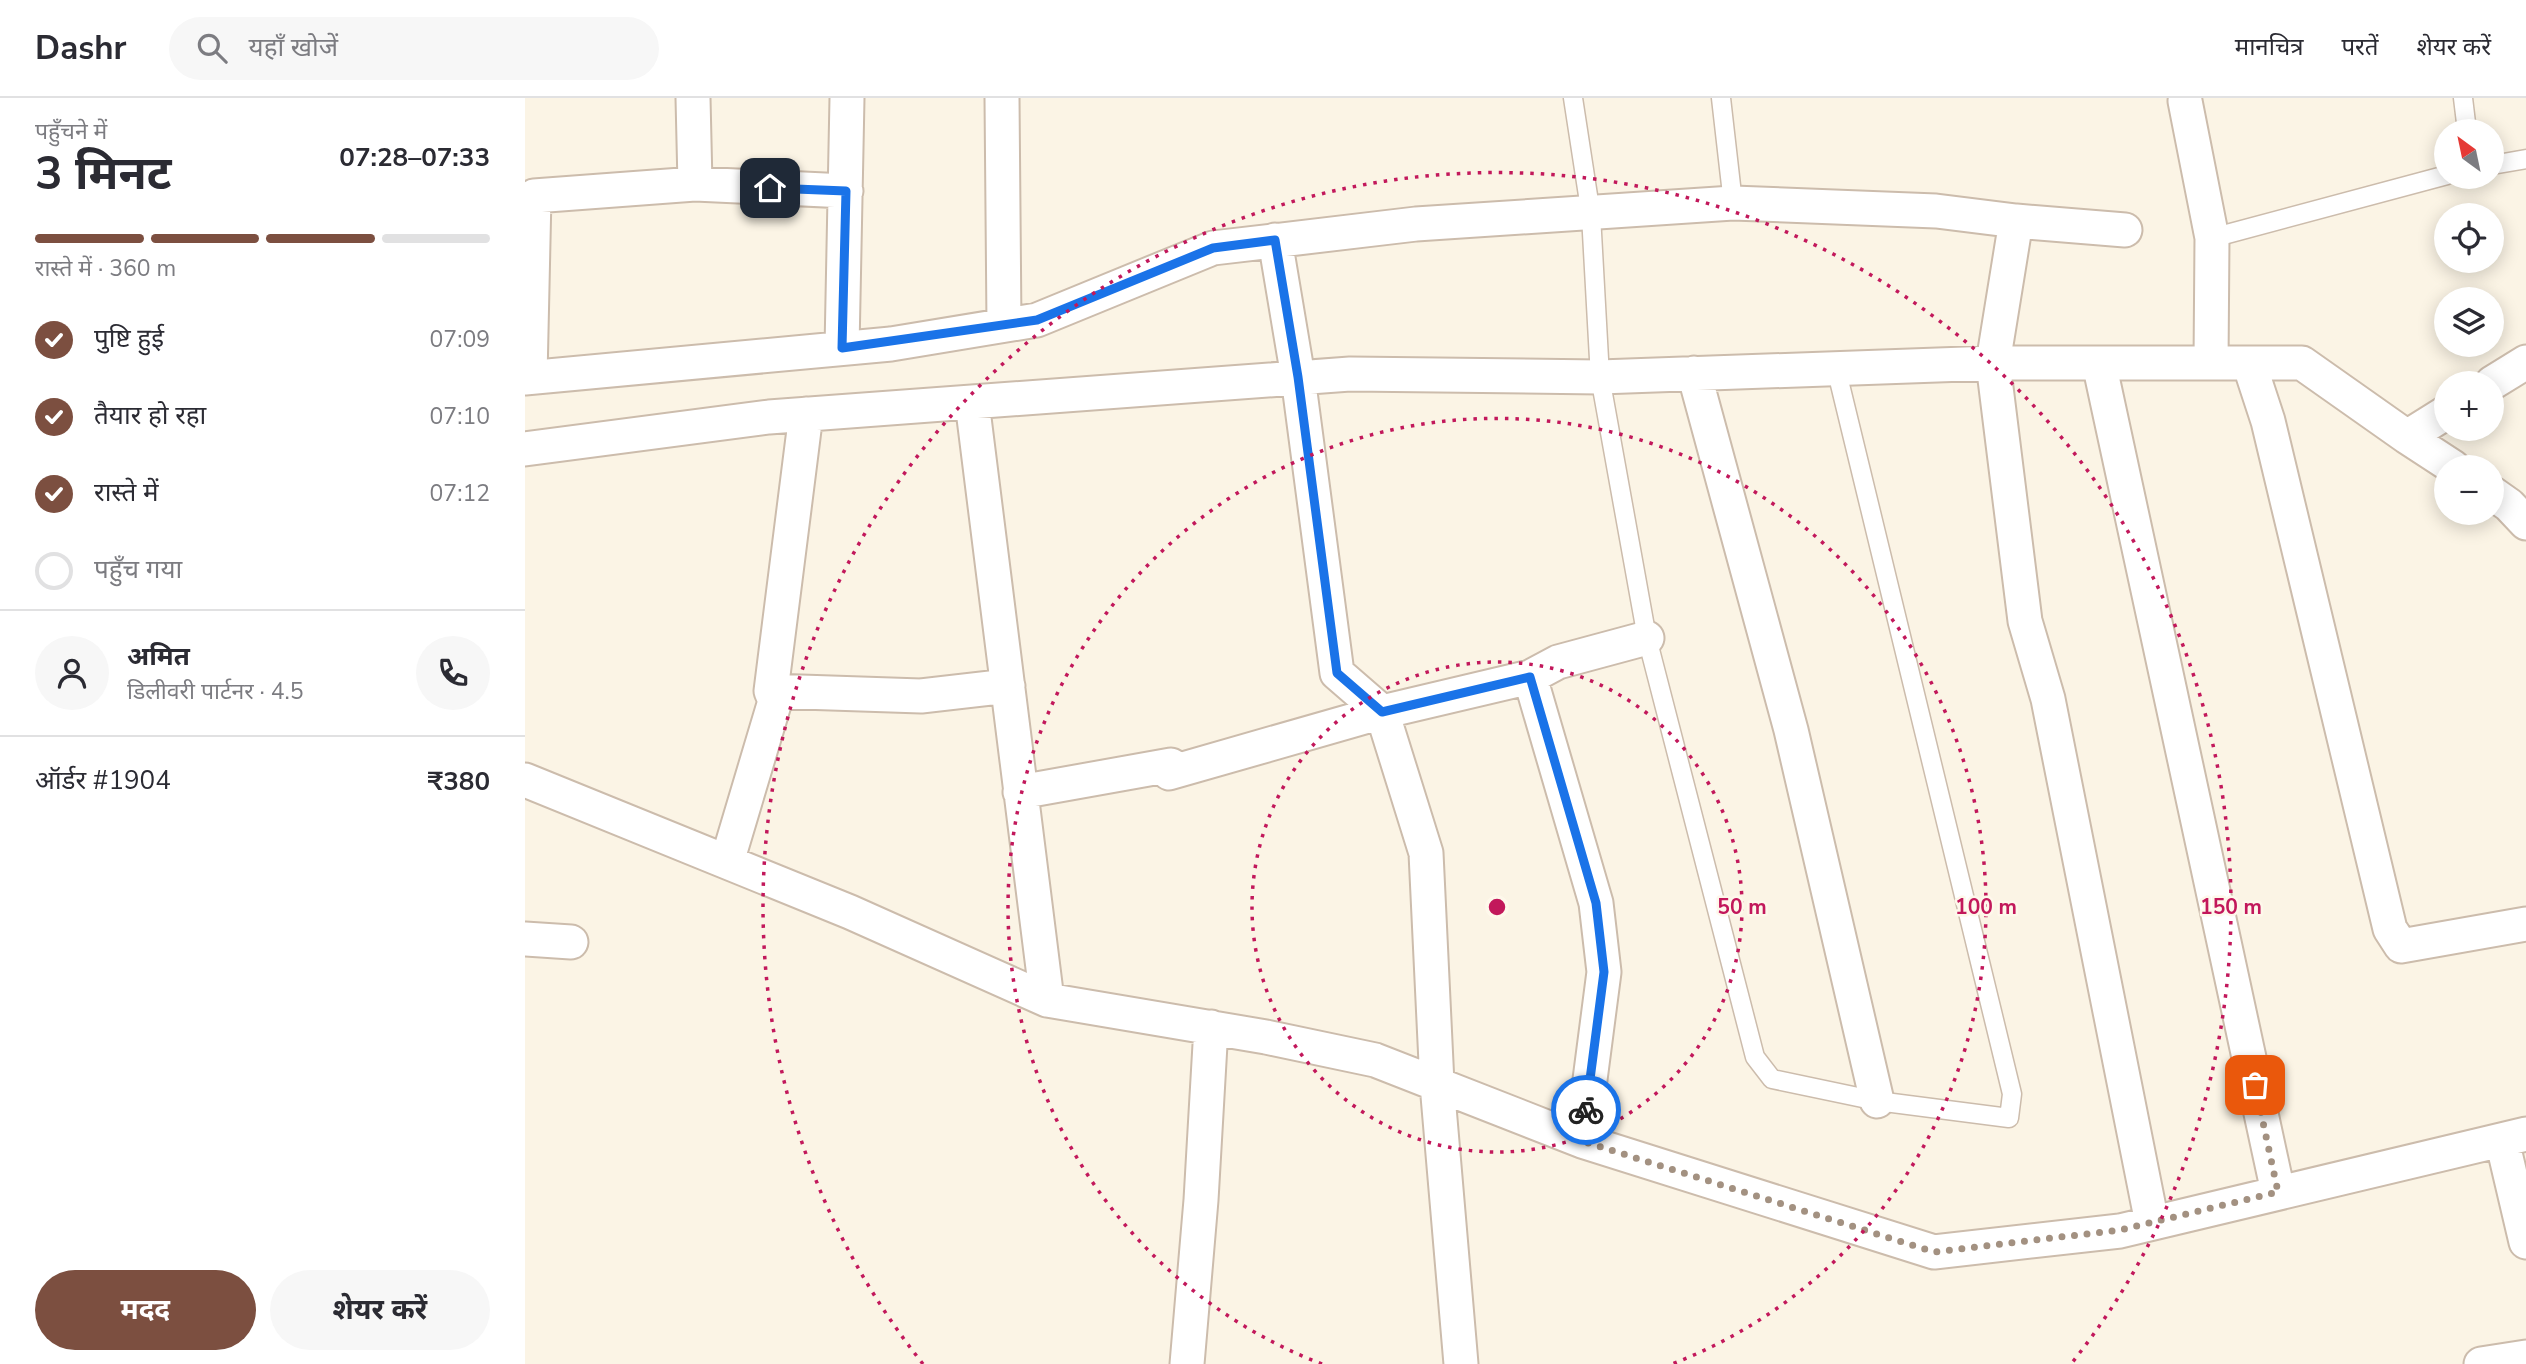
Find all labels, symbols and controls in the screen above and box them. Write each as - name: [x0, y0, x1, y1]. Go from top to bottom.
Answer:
- search box: [169, 17, 659, 80]
- text: Dashr: [35, 26, 127, 71]
- icon: search: [193, 29, 231, 67]
- text: यहाँ खोजें: [249, 30, 338, 65]
- text: मानचित्र: [2235, 31, 2303, 63]
- text: परतें: [2341, 31, 2379, 63]
- text: शेयर करें: [2417, 31, 2491, 63]
- text: पहुँचने में: [35, 116, 107, 147]
- north arrow: [2434, 119, 2504, 189]
- map controls: [2434, 119, 2504, 525]
- text: 07:28–07:33: [339, 140, 490, 175]
- text: 3 मिनट: [35, 142, 172, 205]
- pin: [740, 158, 800, 218]
- icon: home: [751, 169, 789, 207]
- button: locate: [2434, 203, 2504, 273]
- text: रास्ते में · 360 m: [35, 253, 176, 284]
- button: layers: [2434, 287, 2504, 357]
- icon: check: [35, 321, 73, 359]
- text: पुष्टि हुई: [94, 321, 164, 356]
- text: 07:09: [430, 324, 490, 355]
- button: +: [2434, 371, 2504, 441]
- icon: check: [35, 398, 73, 436]
- text: तैयार हो रहा: [94, 398, 206, 433]
- text: 07:10: [430, 401, 490, 432]
- button: −: [2434, 455, 2504, 525]
- icon: check: [35, 475, 73, 513]
- text: रास्ते में: [94, 475, 159, 510]
- text: 07:12: [430, 478, 490, 509]
- text: पहुँच गया: [94, 552, 182, 587]
- button: person: [35, 636, 109, 710]
- button: phone: [416, 636, 490, 710]
- text: अमित: [127, 639, 190, 674]
- text: डिलीवरी पार्टनर · 4.5: [127, 676, 304, 707]
- text: ऑर्डर #1904: [35, 763, 171, 798]
- text: ₹380: [428, 764, 490, 799]
- text: 50 m: [1717, 893, 1767, 921]
- text: 100 m: [1955, 893, 2017, 921]
- text: 150 m: [2200, 893, 2262, 921]
- centre of rings: [1485, 895, 1509, 919]
- pin: [2225, 1055, 2285, 1115]
- icon: bag: [2236, 1066, 2274, 1104]
- courier: [1551, 1075, 1621, 1145]
- icon: bike: [1567, 1091, 1605, 1129]
- button: मदद: [35, 1270, 256, 1350]
- button: शेयर करें: [270, 1270, 490, 1350]

